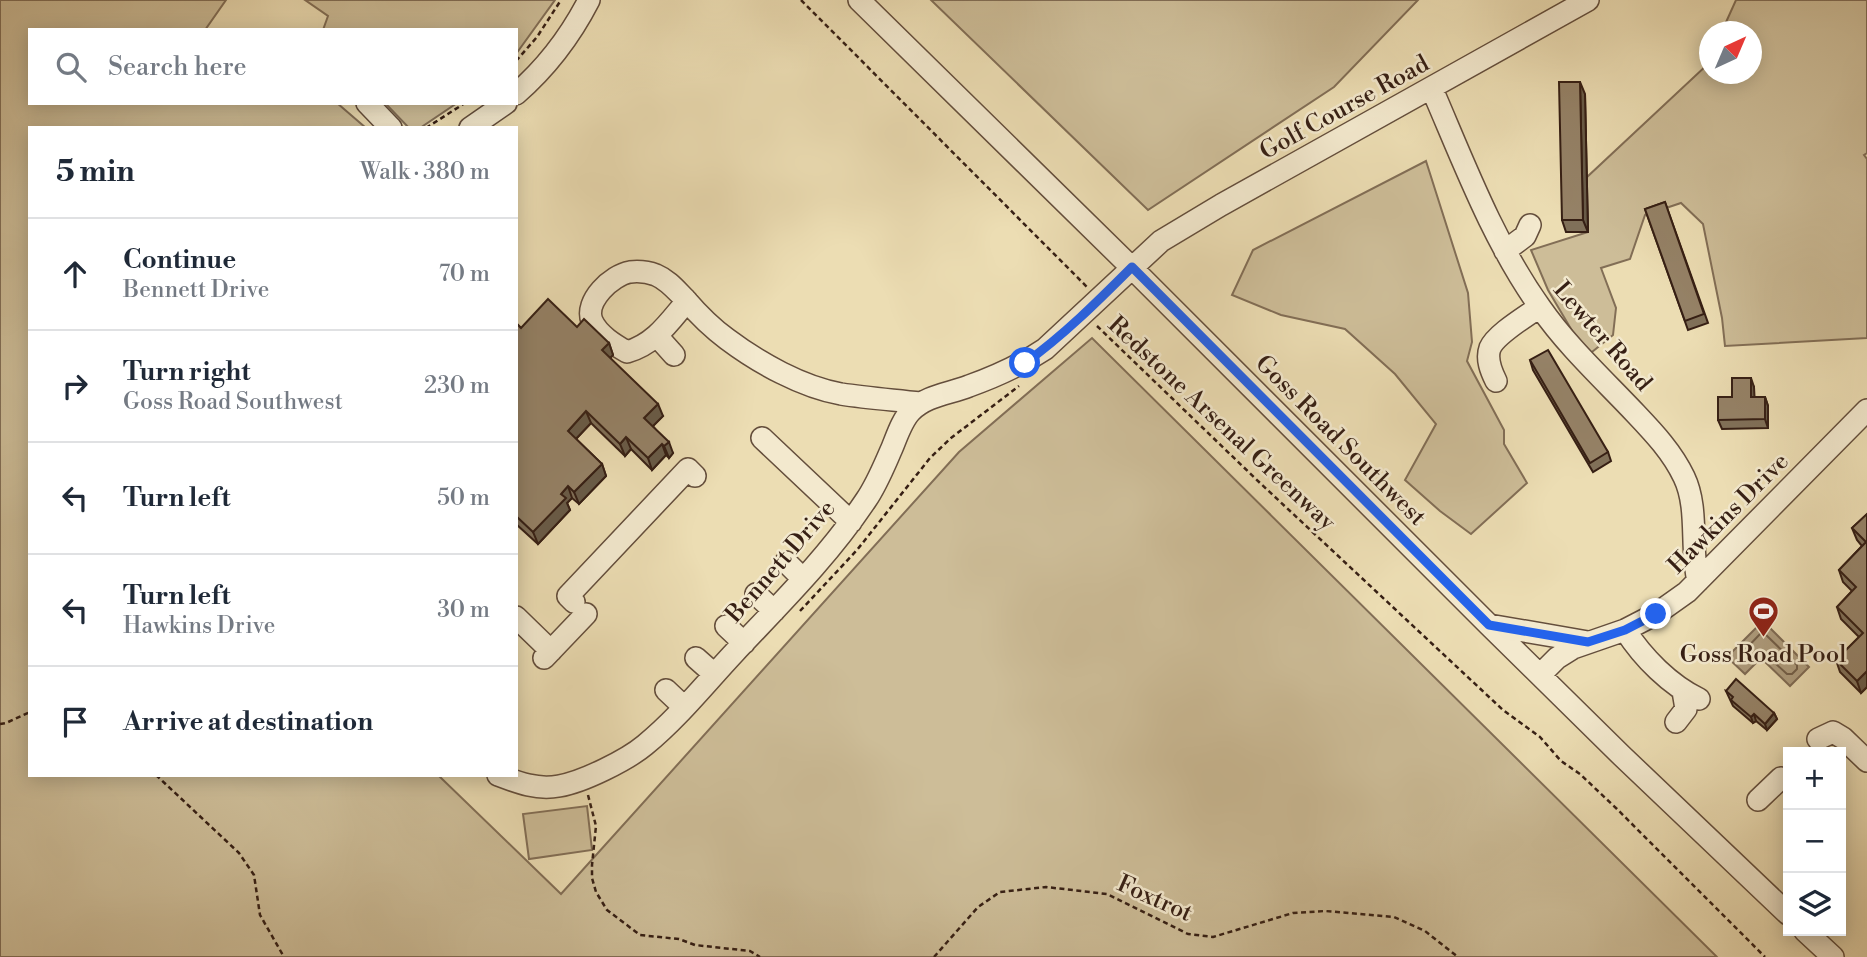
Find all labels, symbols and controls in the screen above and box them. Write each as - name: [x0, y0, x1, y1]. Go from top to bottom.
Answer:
- north arrow: [1699, 21, 1762, 84]
- search box: [28, 28, 518, 105]
- icon: search: [52, 48, 90, 86]
- street label: Golf Course Road: [1254, 49, 1435, 167]
- text: Search here: [108, 51, 247, 83]
- text: 5 min: [56, 153, 135, 191]
- text: Walk · 380 m: [360, 158, 490, 186]
- text: Continue: [123, 244, 236, 276]
- icon: ahead: [56, 255, 94, 293]
- text: 70 m: [439, 260, 490, 288]
- text: Bennett Drive: [123, 276, 269, 304]
- street label: Lewter Road: [1546, 276, 1658, 398]
- street label: Redstone Arsenal Greenway: [1101, 310, 1342, 537]
- route start: [1009, 347, 1040, 378]
- street label: Goss Road Southwest: [1249, 349, 1432, 533]
- text: Turn right: [123, 356, 251, 388]
- icon: right: [56, 367, 94, 405]
- text: 230 m: [424, 372, 490, 400]
- text: Goss Road Southwest: [123, 388, 343, 416]
- street label: Hawkins Drive: [1662, 447, 1796, 581]
- icon: left: [56, 479, 94, 517]
- text: Turn left: [123, 482, 231, 514]
- text: 50 m: [437, 484, 490, 512]
- street label: Bennett Drive: [719, 494, 842, 630]
- text: Turn left: [123, 580, 231, 612]
- icon: left: [56, 591, 94, 629]
- sports icon: Goss Road Pool: [1746, 595, 1780, 639]
- text: 30 m: [437, 596, 490, 624]
- route end: [1640, 598, 1671, 629]
- text: Hawkins Drive: [123, 612, 275, 640]
- place label: Goss Road Pool: [1680, 640, 1846, 670]
- icon: arrive: [56, 703, 94, 741]
- text: Arrive at destination: [123, 706, 373, 738]
- map controls: [1783, 747, 1846, 936]
- button: +: [1783, 747, 1846, 810]
- button: −: [1783, 810, 1846, 873]
- street label: Foxtrot: [1112, 869, 1198, 929]
- button: layers: [1783, 873, 1846, 936]

